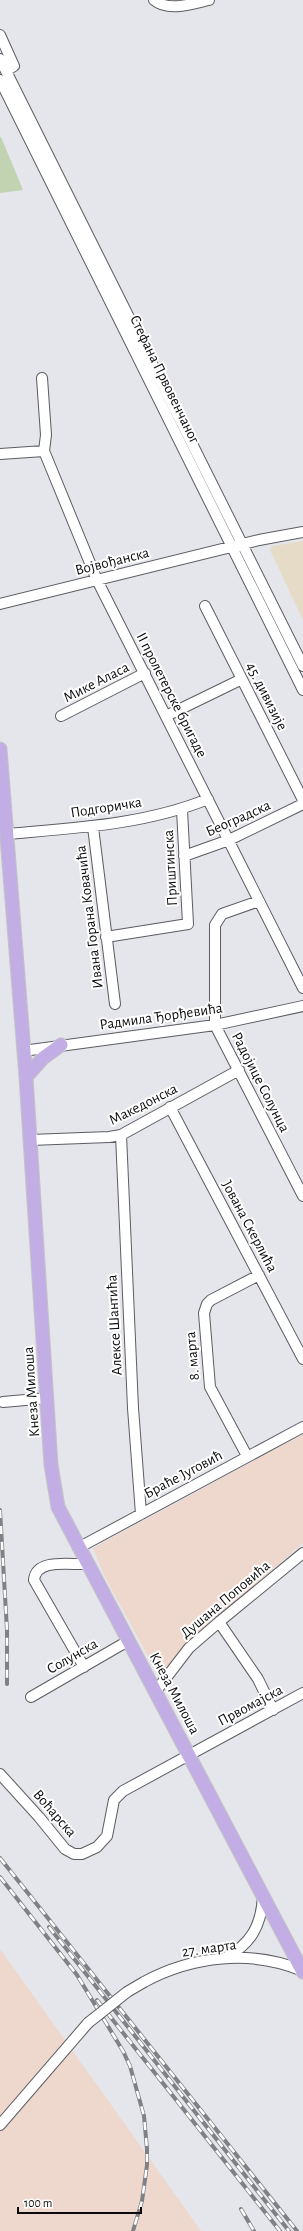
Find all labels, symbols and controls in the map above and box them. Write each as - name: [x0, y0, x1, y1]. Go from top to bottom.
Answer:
- street label: Стефана Првовенчаног: [127, 313, 202, 446]
- street label: Војвођанска: [74, 545, 151, 578]
- street label: II пролетерске бригаде: [134, 630, 210, 760]
- street label: Мике Аласа: [61, 659, 132, 705]
- street label: 45. дивизије: [243, 660, 290, 733]
- street label: Подгоричка: [69, 794, 143, 821]
- street label: Београдска: [204, 797, 273, 839]
- street label: Приштинска: [161, 829, 180, 906]
- street label: Ивана Горана Ковачића: [73, 844, 106, 989]
- street label: Радмила Ђорђевића: [99, 1000, 224, 1033]
- street label: Радојице Солунца: [229, 1030, 292, 1135]
- street label: Македонска: [107, 1081, 180, 1128]
- street label: Јована Скерлића: [219, 1178, 280, 1275]
- street label: Алексе Шантића: [104, 1274, 125, 1376]
- street label: 8. марта: [183, 1331, 202, 1381]
- street label: Кнеза Милоша: [21, 1346, 42, 1438]
- street label: Браће Југовић: [142, 1448, 225, 1501]
- street label: Душана Поповића: [178, 1558, 273, 1641]
- street label: Солунска: [44, 1636, 100, 1677]
- street label: Кнеза Милоша: [147, 1650, 202, 1737]
- street label: Првомајска: [215, 1682, 285, 1729]
- street label: Воћарска: [30, 1787, 79, 1840]
- street label: 27. марта: [181, 1937, 237, 1960]
- scale bar: [18, 2189, 141, 2215]
- text: 100 m: [24, 2197, 52, 2209]

